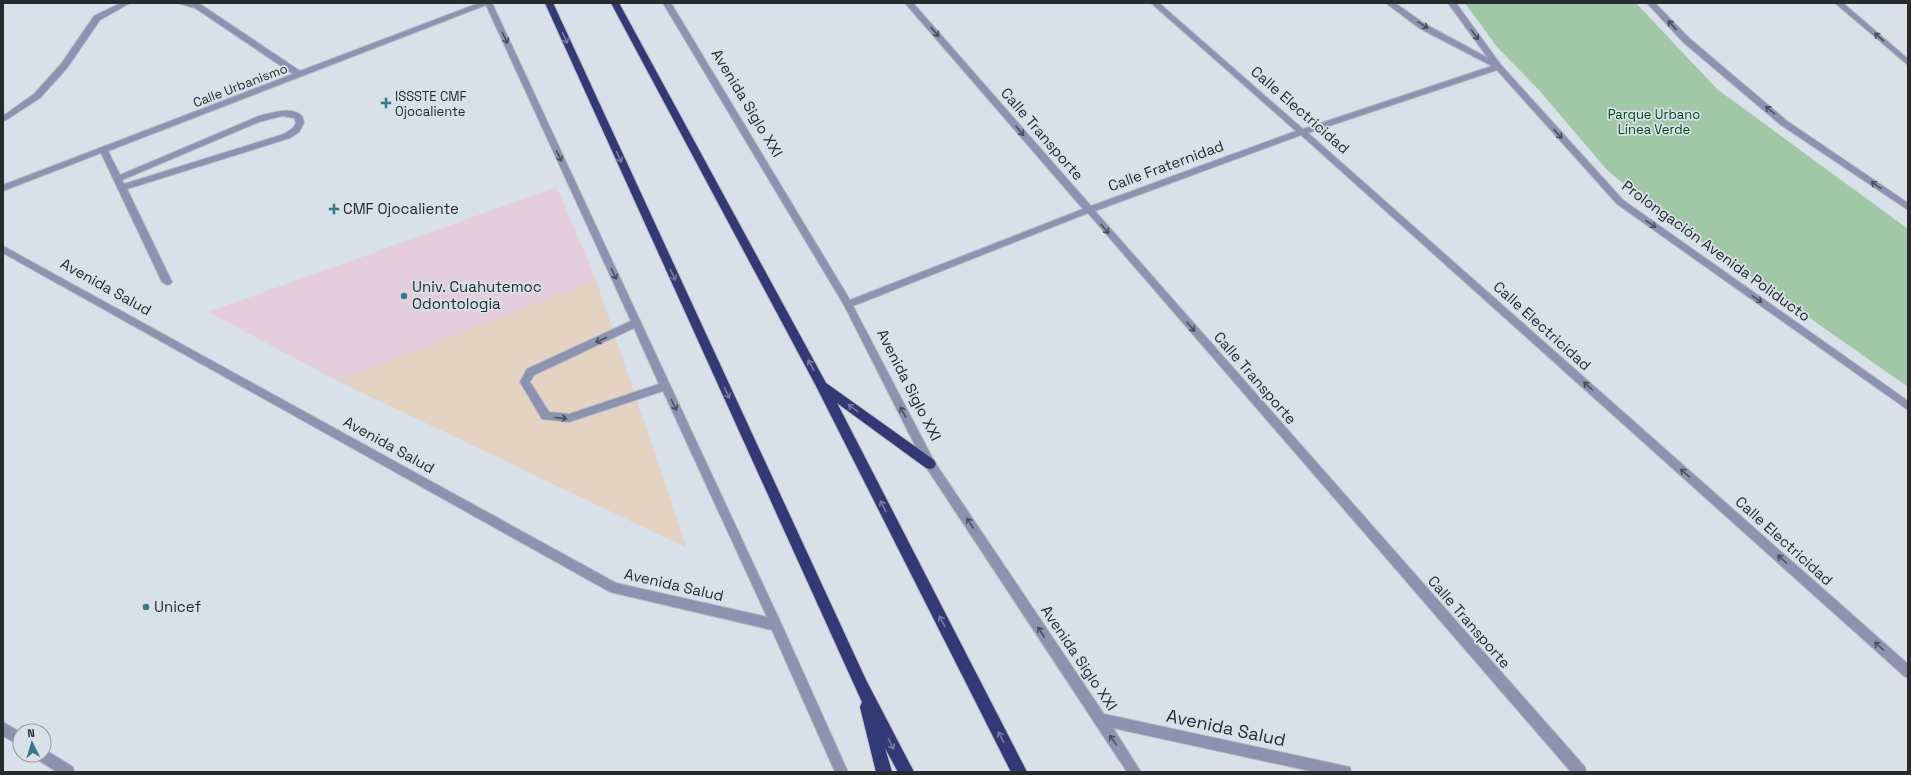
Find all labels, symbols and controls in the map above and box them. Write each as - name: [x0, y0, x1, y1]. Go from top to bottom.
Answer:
- one-way arrow: [1667, 20, 1677, 30]
- one-way arrow: [1417, 21, 1428, 30]
- one-way arrow: [930, 27, 939, 38]
- one-way arrow: [1470, 29, 1479, 40]
- one-way arrow: [502, 32, 509, 44]
- one-way arrow: [562, 32, 569, 44]
- one-way arrow: [1873, 33, 1884, 42]
- street label: Avenida Siglo XXI: [708, 45, 787, 160]
- street label: Calle Urbanismo: [191, 60, 290, 111]
- street label: Calle Electricidad: [1247, 62, 1354, 158]
- street label: Calle Transporte: [997, 83, 1088, 184]
- place label: ISSSTE CMF Ojocaliente: [395, 88, 467, 120]
- marker: ISSSTE CMF Ojocaliente: [380, 97, 392, 109]
- park label: Parque Urbano Línea Verde: [1608, 106, 1700, 138]
- one-way arrow: [1764, 106, 1775, 115]
- one-way arrow: [1015, 126, 1024, 136]
- one-way arrow: [1554, 128, 1563, 139]
- street label: Calle Fraternidad: [1105, 136, 1226, 195]
- one-way arrow: [556, 150, 563, 162]
- one-way arrow: [616, 150, 623, 162]
- street label: Prolongación Avenida Poliducto: [1618, 176, 1814, 325]
- one-way arrow: [1871, 181, 1882, 189]
- place label: CMF Ojocaliente: [343, 199, 459, 218]
- marker: CMF Ojocaliente: [328, 203, 340, 215]
- one-way arrow: [1645, 220, 1656, 228]
- one-way arrow: [1100, 224, 1110, 234]
- street label: Avenida Salud: [57, 254, 155, 319]
- one-way arrow: [611, 268, 618, 280]
- one-way arrow: [670, 268, 677, 280]
- place label: Univ. Cuahutemoc Odontologia: [412, 277, 542, 313]
- street label: Calle Electricidad: [1490, 277, 1595, 374]
- marker: Univ. Cuahutemoc Odontologia: [399, 291, 409, 301]
- one-way arrow: [1751, 295, 1762, 303]
- one-way arrow: [1186, 322, 1195, 332]
- street label: Avenida Siglo XXI: [873, 326, 946, 444]
- street label: Calle Transporte: [1210, 327, 1301, 428]
- one-way arrow: [596, 337, 608, 345]
- one-way arrow: [806, 359, 814, 371]
- one-way arrow: [1583, 382, 1593, 391]
- one-way arrow: [724, 387, 731, 399]
- one-way arrow: [671, 399, 678, 411]
- one-way arrow: [848, 404, 859, 412]
- one-way arrow: [899, 406, 907, 418]
- street label: Avenida Salud: [340, 412, 438, 477]
- one-way arrow: [554, 414, 567, 421]
- one-way arrow: [1680, 468, 1690, 478]
- street label: Calle Electricidad: [1732, 492, 1837, 589]
- one-way arrow: [879, 500, 886, 512]
- one-way arrow: [966, 518, 974, 529]
- one-way arrow: [1777, 555, 1787, 564]
- street label: Avenida Salud: [623, 564, 726, 605]
- street label: Calle Transporte: [1424, 571, 1515, 672]
- place label: Unicef: [154, 597, 201, 616]
- street label: Avenida Siglo XXI: [1037, 601, 1122, 714]
- marker: Unicef: [141, 602, 151, 612]
- one-way arrow: [938, 616, 945, 628]
- one-way arrow: [1037, 627, 1045, 638]
- one-way arrow: [1874, 641, 1884, 651]
- street label: Avenida Salud: [1164, 704, 1288, 751]
- north arrow: [12, 723, 52, 763]
- text: N: [27, 726, 35, 740]
- one-way arrow: [997, 731, 1004, 743]
- one-way arrow: [1109, 735, 1117, 746]
- one-way arrow: [888, 738, 896, 750]

